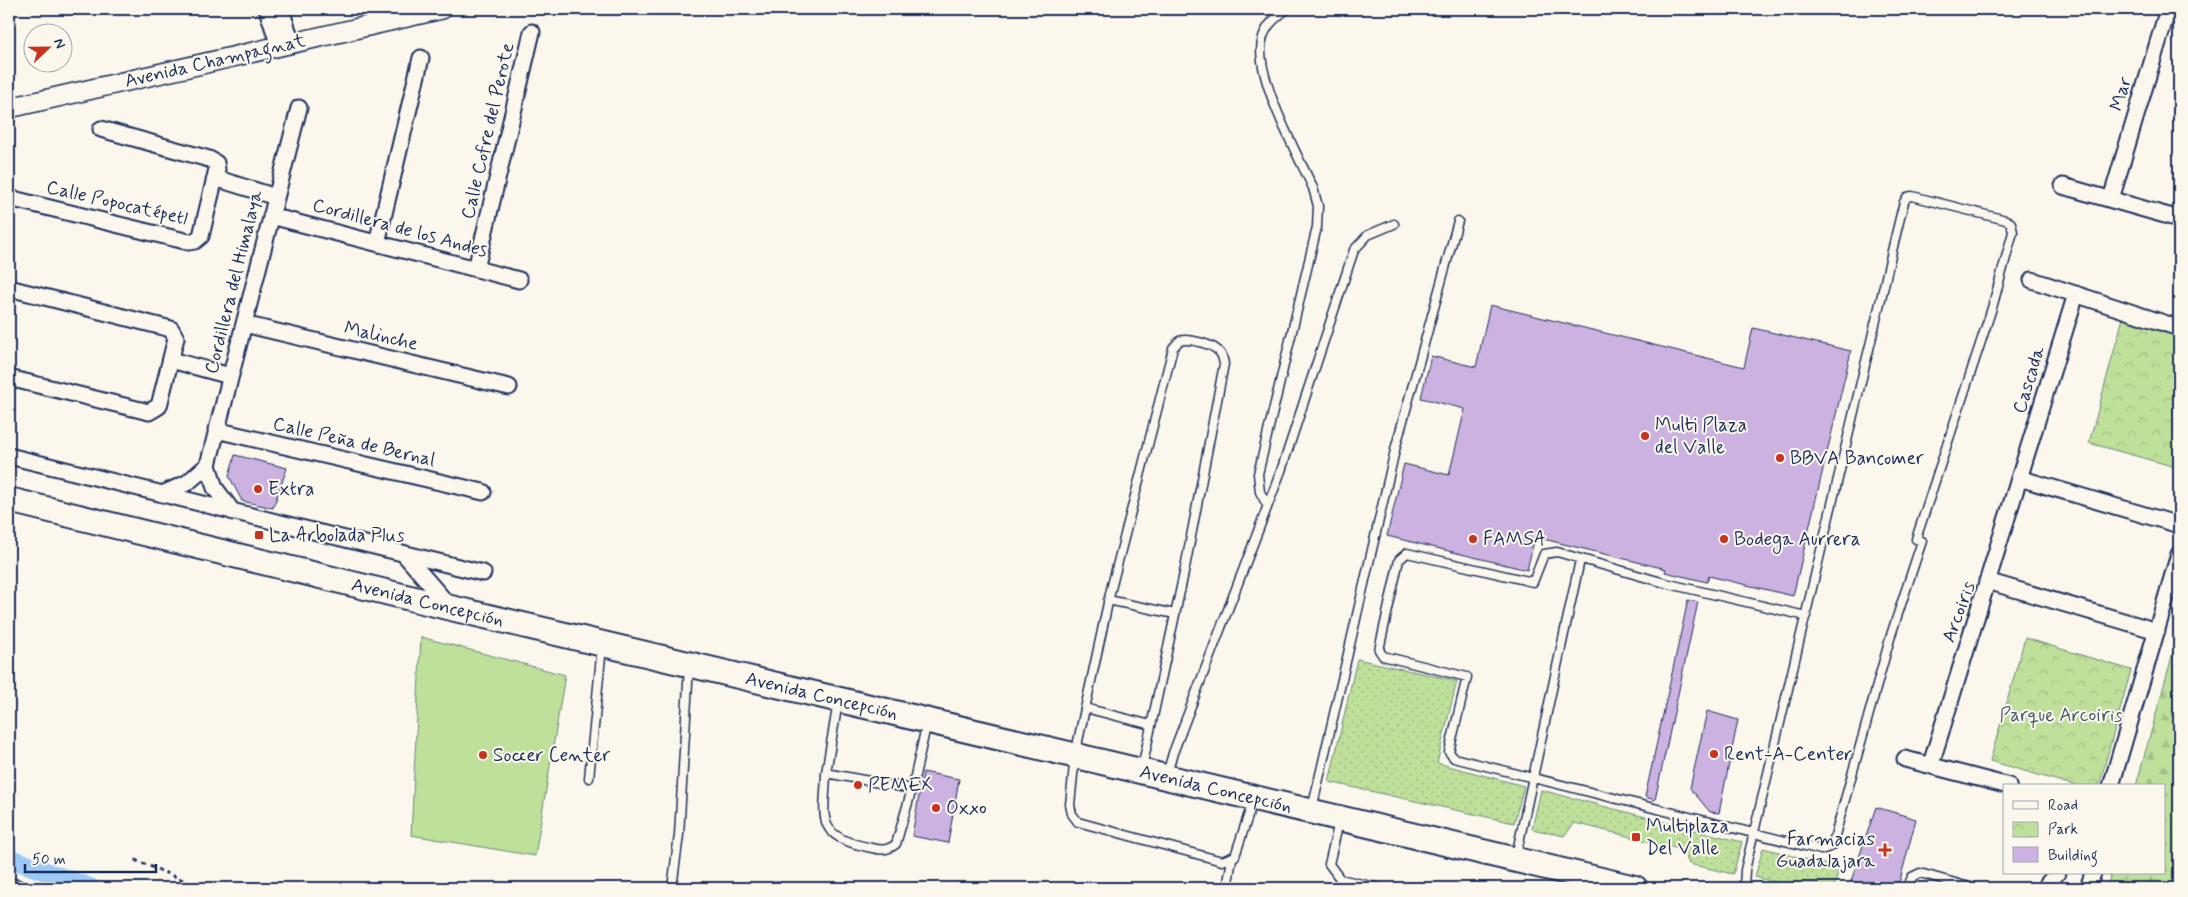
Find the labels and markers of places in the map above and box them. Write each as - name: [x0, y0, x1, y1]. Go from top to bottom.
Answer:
- place label: Multi Plaza del Valle: [1655, 413, 1747, 460]
- marker: Multi Plaza del Valle: [1639, 430, 1651, 442]
- place label: BBVA Bancomer: [1790, 446, 1924, 471]
- marker: BBVA Bancomer: [1774, 452, 1786, 464]
- place label: Extra: [268, 477, 314, 502]
- marker: Extra: [252, 483, 264, 495]
- place label: La Arbolada Plus: [269, 523, 405, 548]
- place label: FAMSA: [1483, 527, 1546, 552]
- place label: Bodega Aurrera: [1734, 527, 1860, 554]
- marker: La Arbolada Plus: [253, 529, 265, 541]
- marker: FAMSA: [1467, 533, 1479, 545]
- marker: Bodega Aurrera: [1718, 533, 1730, 545]
- place label: Rent-A-Center: [1724, 742, 1852, 767]
- place label: Soccer Center: [493, 743, 610, 768]
- marker: Rent-A-Center: [1708, 748, 1720, 760]
- marker: Soccer Center: [477, 749, 489, 761]
- place label: PEMEX: [868, 773, 933, 798]
- marker: PEMEX: [852, 779, 864, 791]
- place label: Oxxo: [946, 796, 987, 821]
- marker: Oxxo: [930, 802, 942, 814]
- place label: Multiplaza Del Valle: [1646, 814, 1729, 861]
- place label: Farmacias Guadalajara: [1776, 827, 1876, 874]
- marker: Multiplaza Del Valle: [1630, 831, 1642, 843]
- marker: Farmacias Guadalajara: [1879, 844, 1891, 856]

